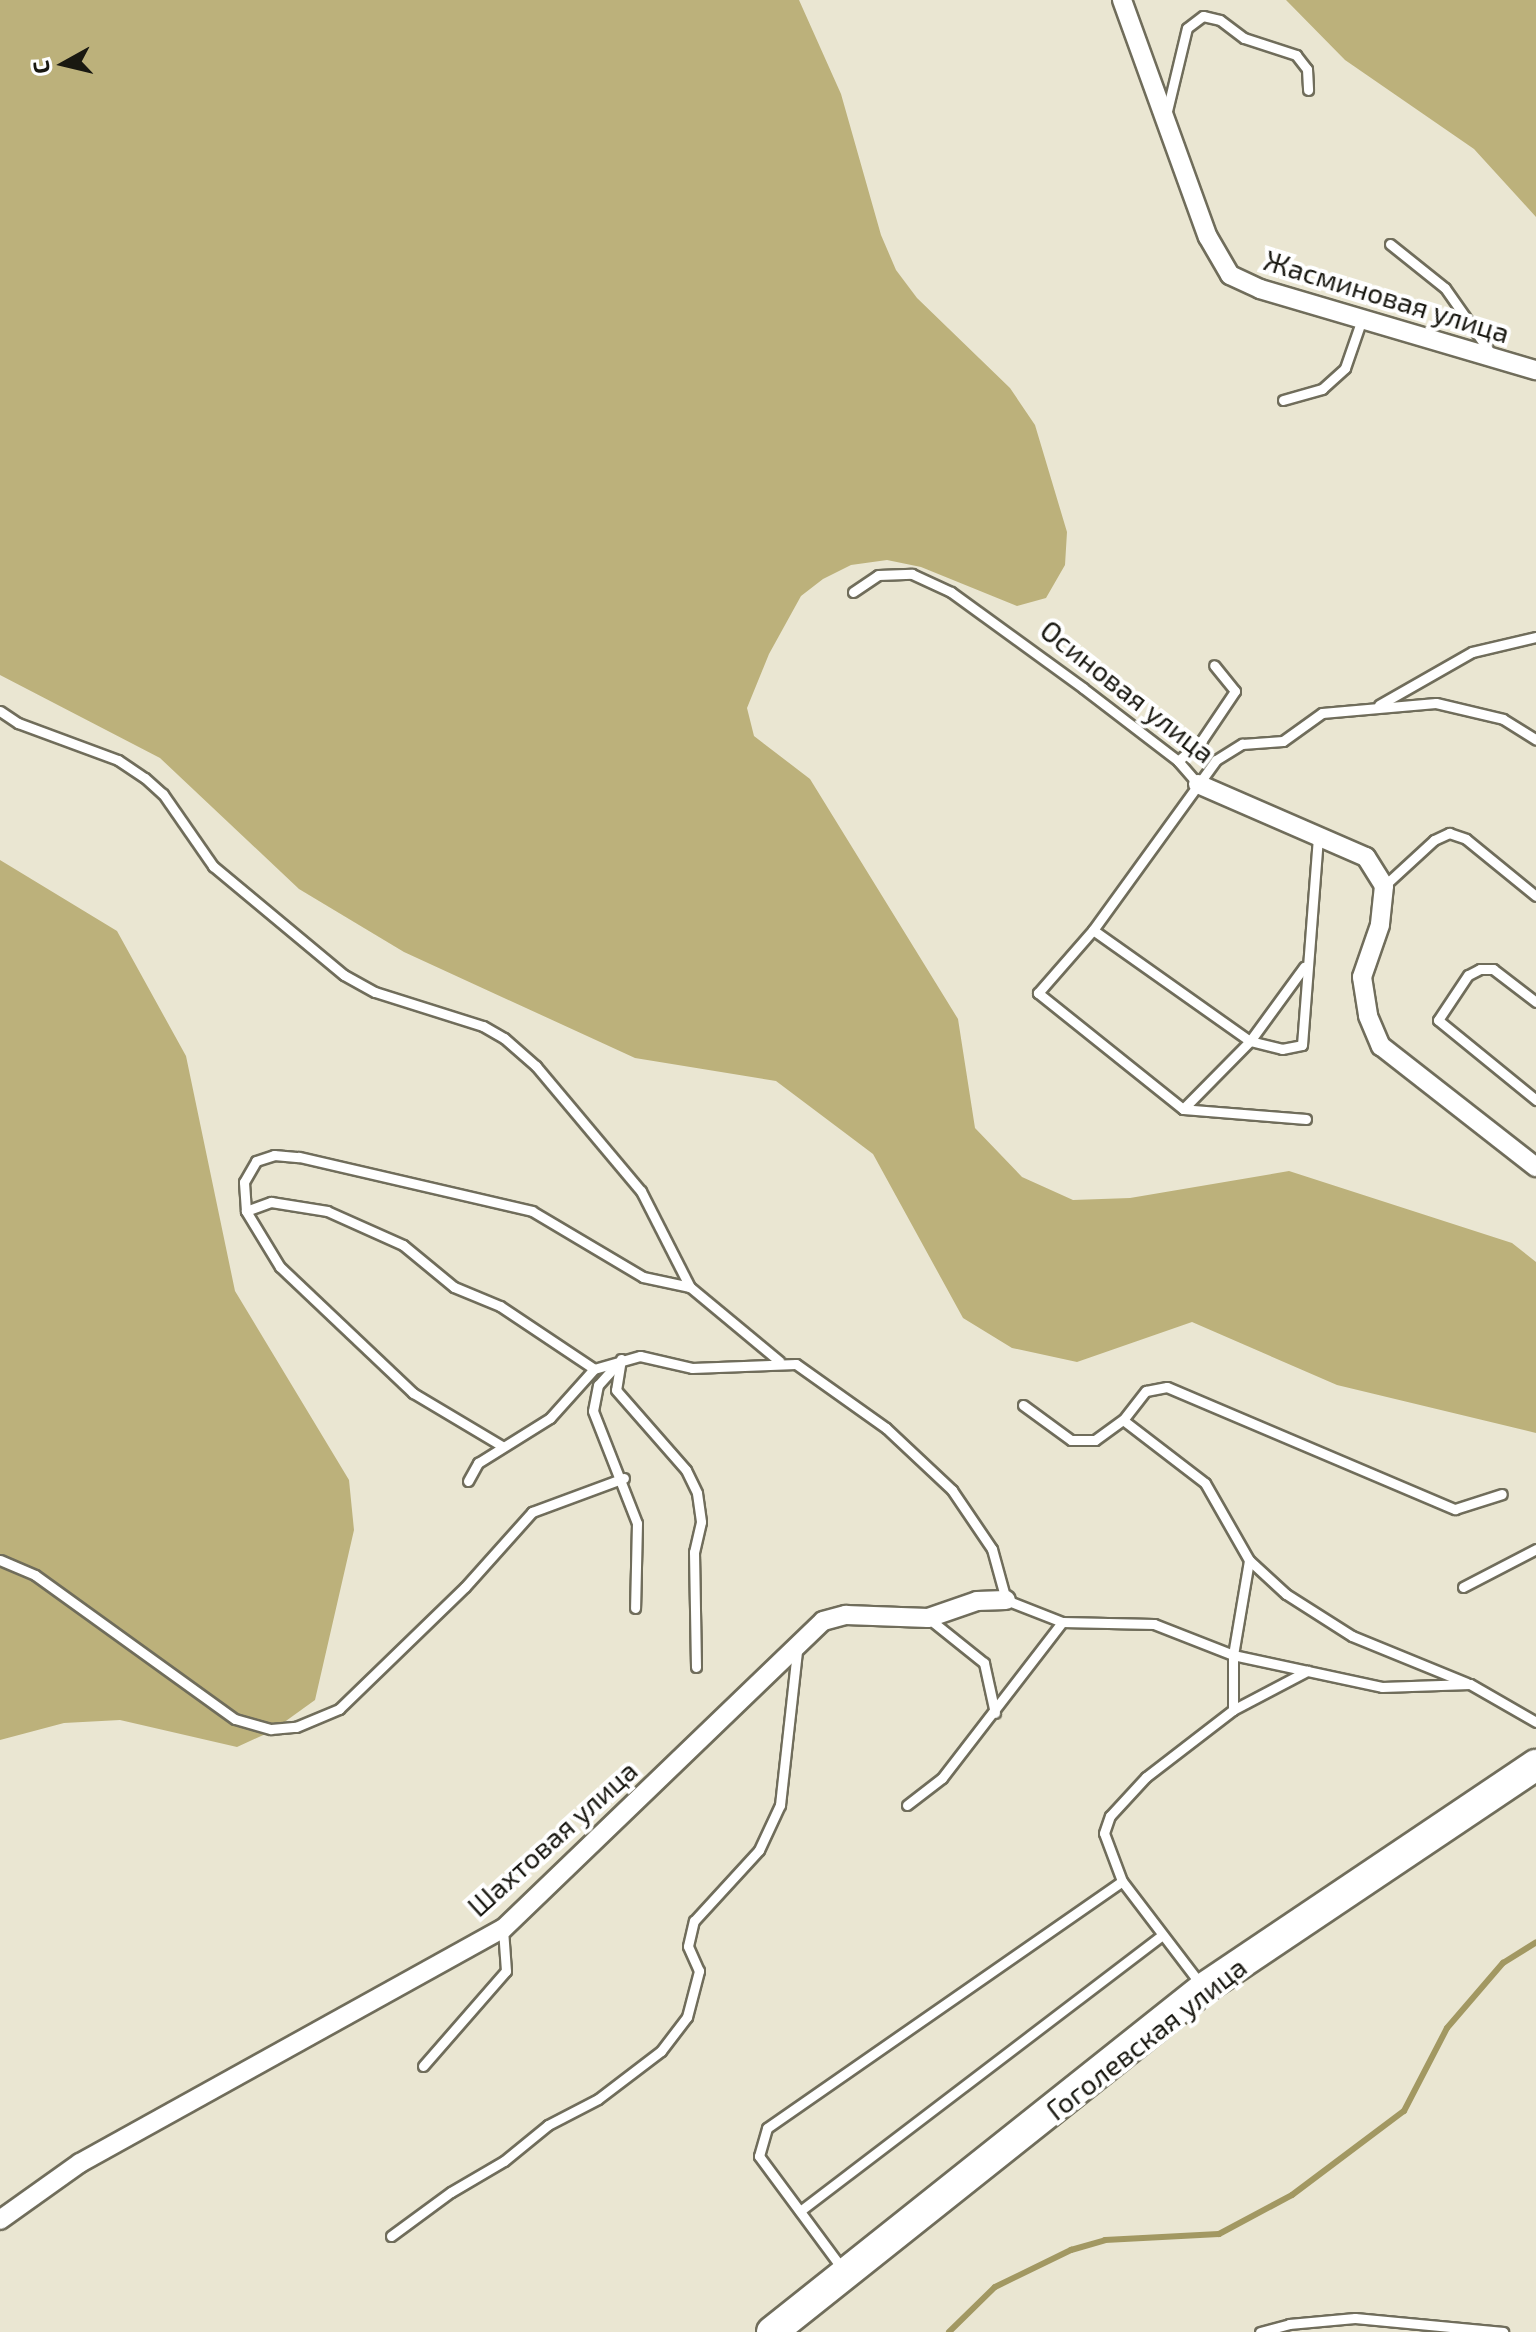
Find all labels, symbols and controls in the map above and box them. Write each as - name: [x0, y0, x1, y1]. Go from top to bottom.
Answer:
- north arrow: [24, 24, 104, 104]
- text: С: [26, 59, 54, 76]
- street label: Жасминовая улица: [1260, 243, 1514, 349]
- street label: Осиновая улица: [1034, 613, 1222, 769]
- street label: Шахтовая улица: [460, 1753, 644, 1923]
- street label: Гоголевская улица: [1039, 1949, 1253, 2127]

